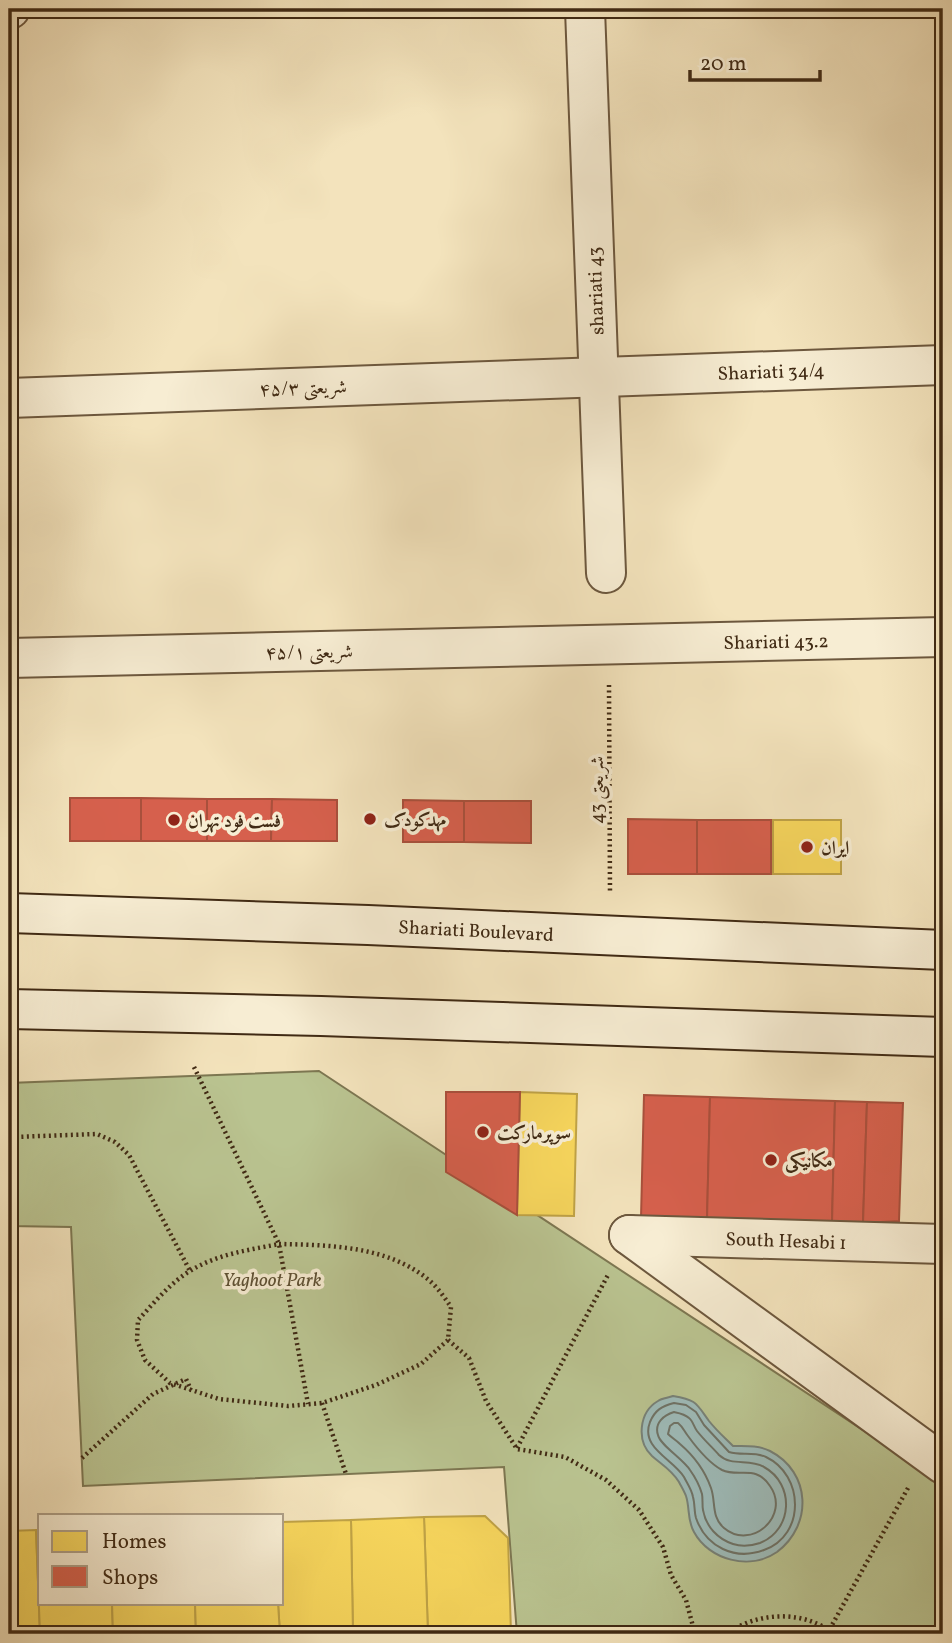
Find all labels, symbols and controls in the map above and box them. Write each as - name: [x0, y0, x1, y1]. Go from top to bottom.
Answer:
- scale bar: [690, 38, 819, 82]
- text: 20 m: [700, 50, 746, 79]
- street label: shariati 43: [582, 246, 612, 336]
- street label: Shariati 34/4: [717, 358, 825, 388]
- street label: شریعتی ۴۵/۳: [259, 374, 347, 404]
- street label: Shariati 43.2: [723, 629, 829, 657]
- street label: شریعتی ۴۵/۱: [265, 639, 353, 667]
- street label: شریعتی 43: [585, 756, 611, 824]
- place label: مهدکودک: [384, 808, 447, 834]
- place label: فست فود تهران: [188, 809, 281, 835]
- marker: مهدکودک: [362, 811, 378, 827]
- marker: فست فود تهران: [166, 812, 182, 828]
- place label: ایران: [821, 836, 849, 862]
- marker: ایران: [799, 839, 815, 855]
- street label: Shariati Boulevard: [397, 915, 554, 949]
- place label: سوپرمارکت: [497, 1121, 571, 1147]
- marker: سوپرمارکت: [475, 1124, 491, 1140]
- place label: مکانیکی: [785, 1149, 833, 1175]
- marker: مکانیکی: [763, 1152, 779, 1168]
- street label: South Hesabi 1: [725, 1227, 847, 1257]
- park label: Yaghoot Park: [222, 1268, 322, 1294]
- legend: [38, 1514, 284, 1604]
- text: Homes: [102, 1528, 167, 1557]
- text: Shops: [102, 1564, 158, 1593]

